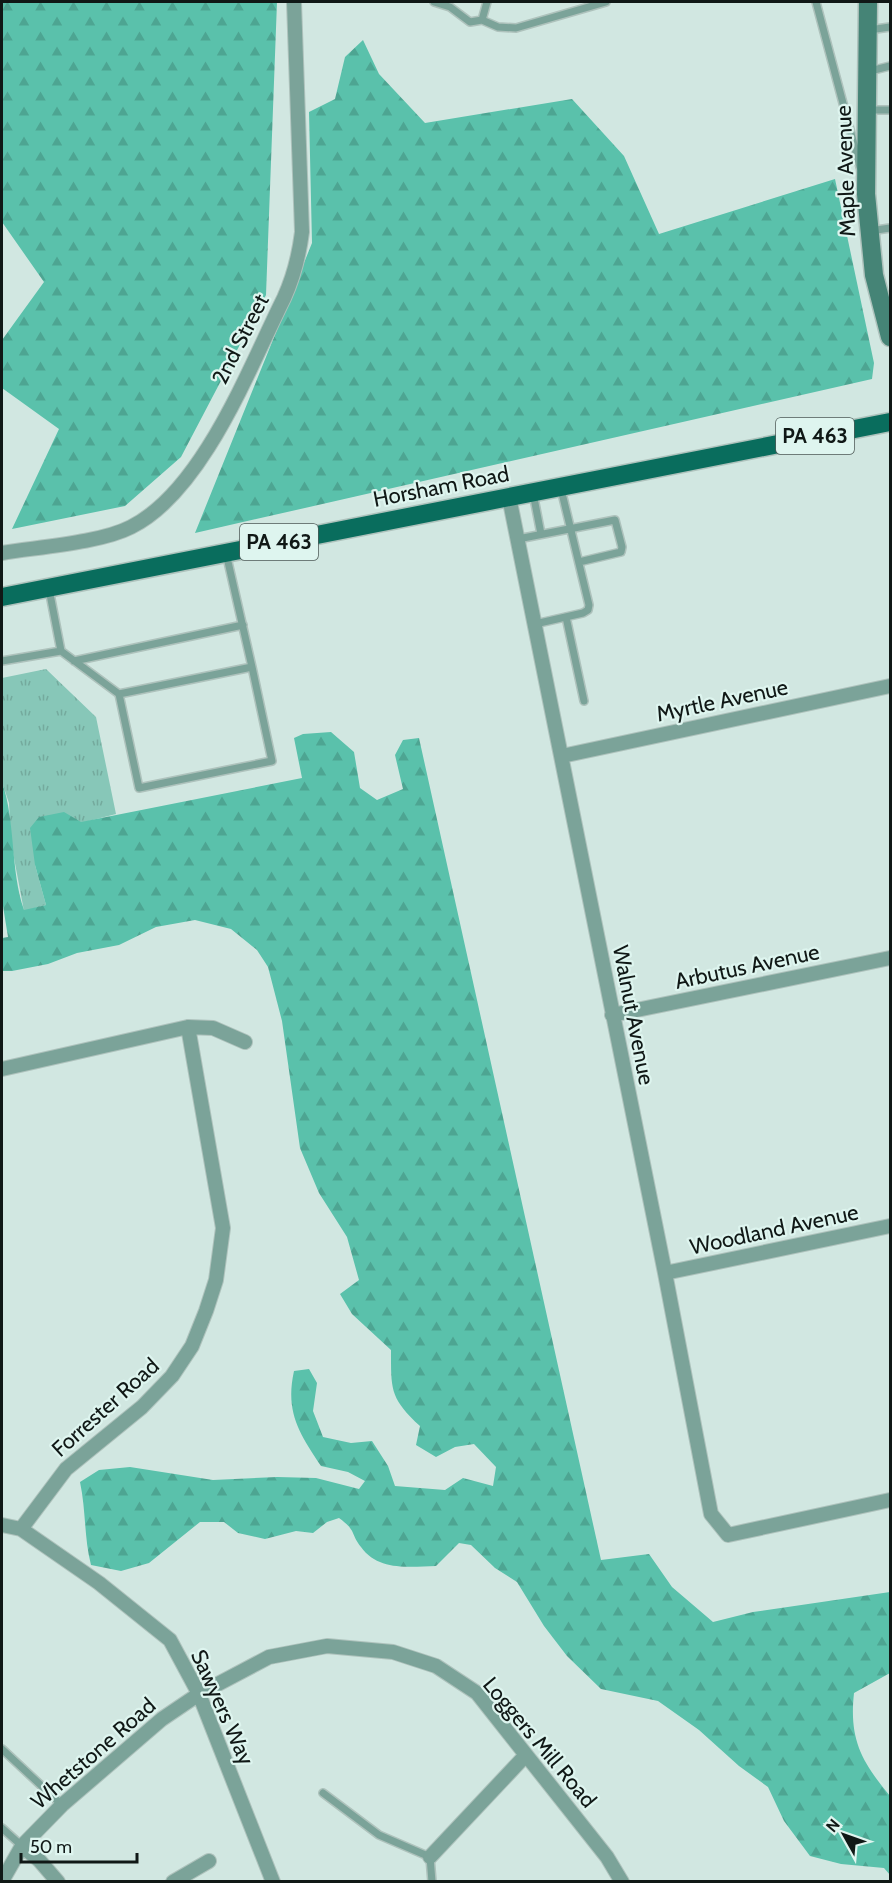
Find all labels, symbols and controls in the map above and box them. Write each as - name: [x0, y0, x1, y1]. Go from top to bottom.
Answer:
- street label: Maple Avenue: [830, 105, 861, 237]
- street label: 2nd Street: [206, 289, 275, 389]
- road number: PA 463: [776, 418, 854, 454]
- street label: Horsham Road: [371, 460, 511, 513]
- road number: PA 463: [240, 524, 318, 560]
- street label: Myrtle Avenue: [654, 673, 790, 728]
- street label: Arbutus Avenue: [672, 938, 822, 995]
- street label: Walnut Avenue: [607, 943, 660, 1087]
- street label: Woodland Avenue: [687, 1198, 861, 1261]
- street label: Forrester Road: [46, 1352, 164, 1463]
- street label: Sawyers Way: [185, 1645, 260, 1769]
- street label: Loggers Mill Road: [477, 1671, 602, 1813]
- street label: Whetstone Road: [26, 1692, 161, 1815]
- north arrow: [814, 1805, 874, 1865]
- text: N: [822, 1815, 844, 1836]
- scale bar: [21, 1826, 136, 1864]
- text: 50 m: [30, 1836, 72, 1858]

